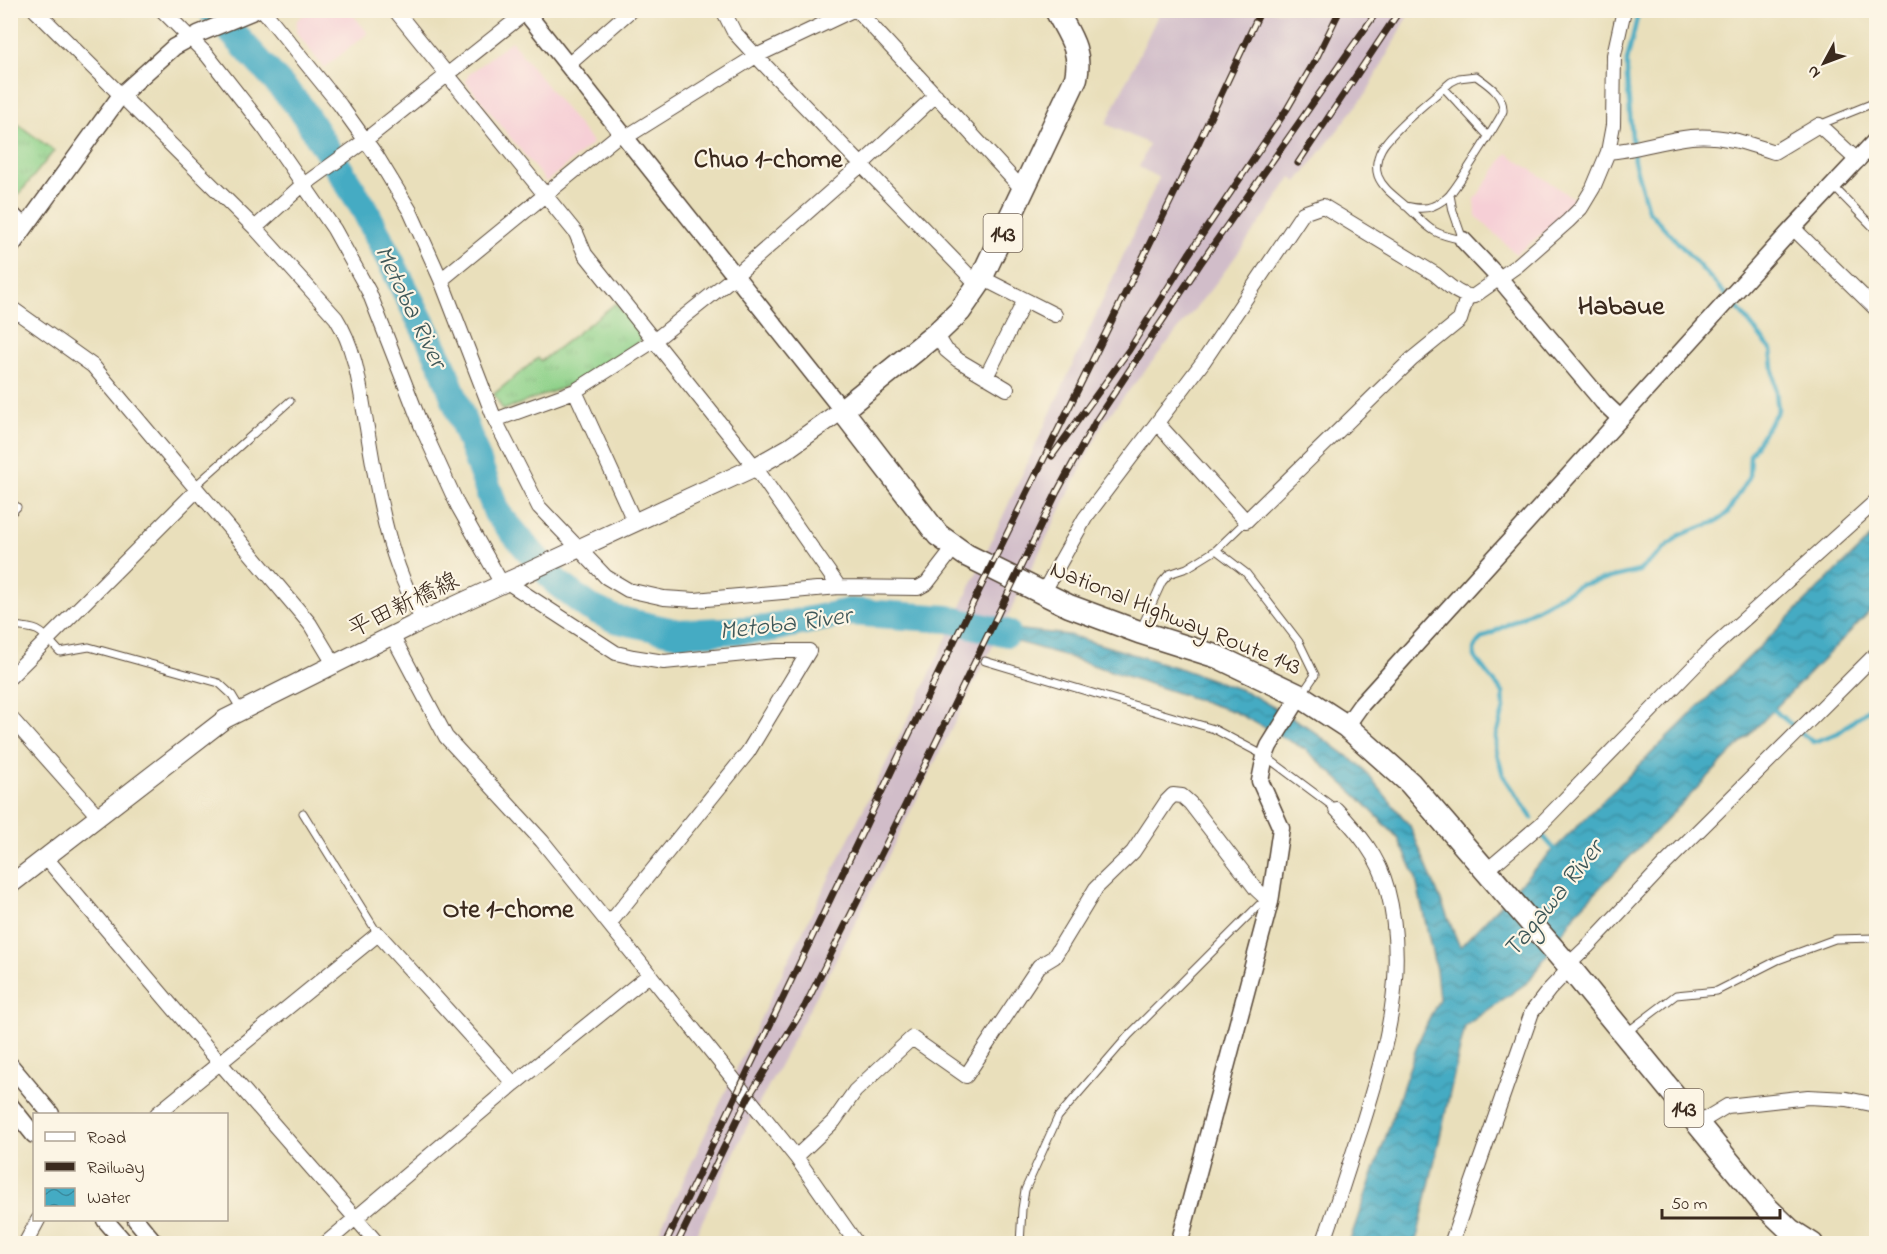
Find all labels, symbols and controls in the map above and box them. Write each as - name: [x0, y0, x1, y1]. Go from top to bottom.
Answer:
- north arrow: [1794, 33, 1854, 93]
- text: N: [1801, 59, 1827, 83]
- district label: Chuo 1-chome: [694, 142, 844, 180]
- road number: 143: [984, 214, 1022, 252]
- water label: Metoba River: [363, 239, 457, 378]
- district label: Habaue: [1578, 288, 1665, 327]
- street label: National Highway Route 143: [1044, 553, 1306, 687]
- street label: 平田新橋線: [342, 564, 466, 648]
- water label: Metoba River: [717, 598, 856, 652]
- water label: Tagawa River: [1495, 831, 1616, 967]
- district label: Ote 1-chome: [442, 892, 575, 930]
- road number: 143: [1664, 1089, 1704, 1127]
- legend: [33, 1113, 228, 1221]
- text: Road: [87, 1126, 126, 1152]
- text: Railway: [87, 1156, 144, 1182]
- scale bar: [1662, 1182, 1780, 1220]
- text: Water: [87, 1186, 131, 1212]
- text: 50 m: [1671, 1192, 1708, 1218]

